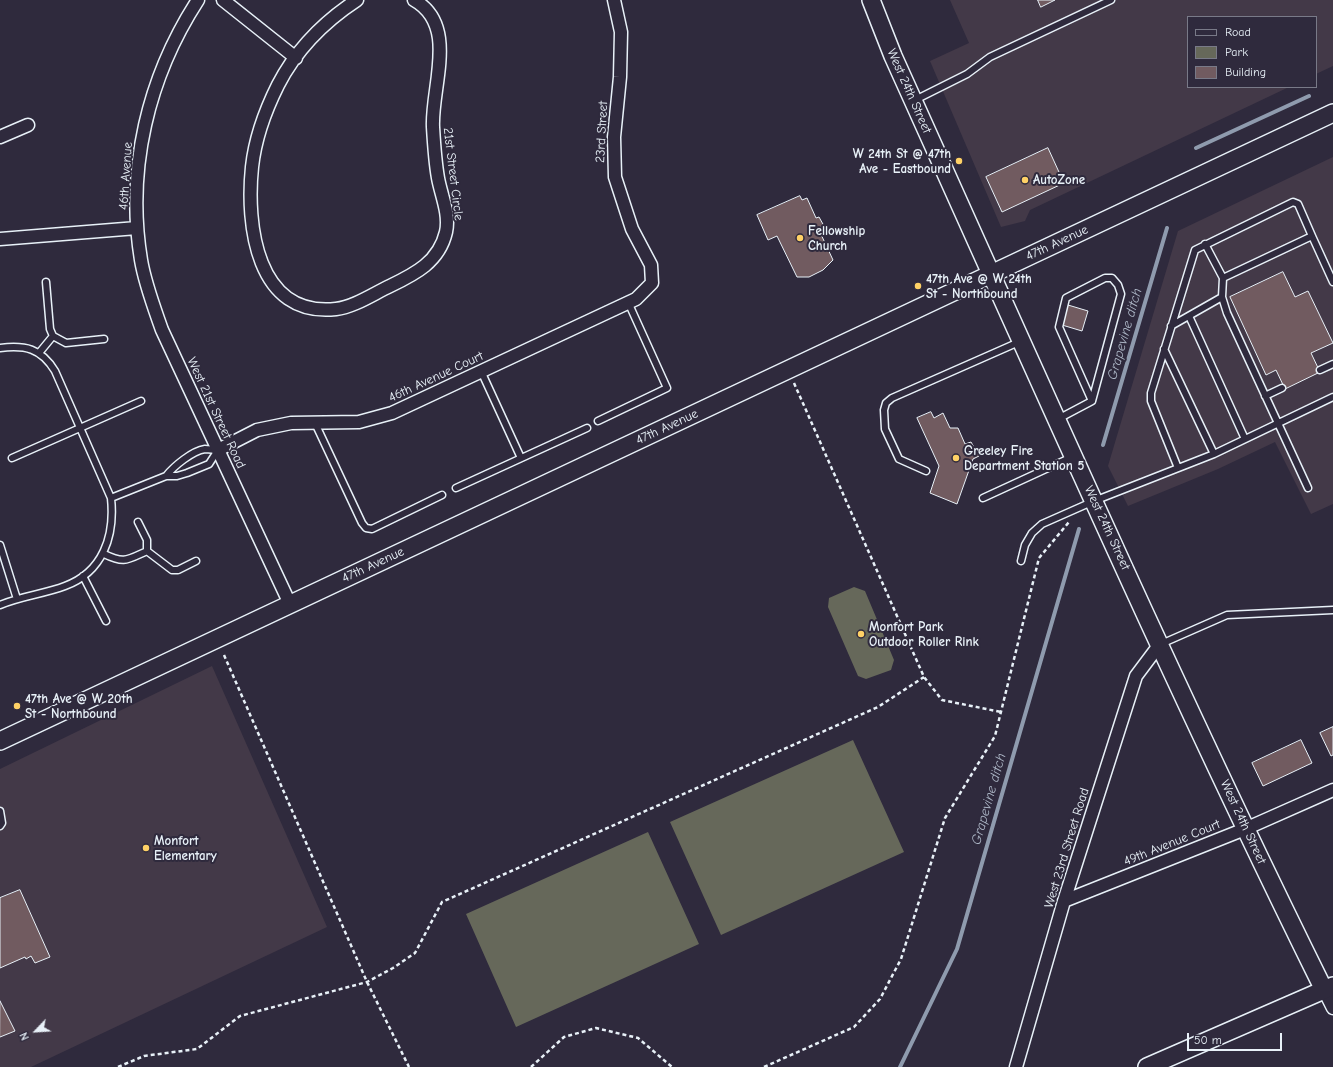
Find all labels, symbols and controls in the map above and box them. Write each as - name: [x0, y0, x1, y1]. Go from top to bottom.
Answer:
- legend: [1187, 16, 1317, 88]
- text: Road: [1225, 25, 1251, 39]
- text: Park: [1225, 45, 1248, 59]
- street label: West 24th Street: [883, 46, 935, 136]
- text: Building: [1225, 65, 1266, 79]
- street label: 23rd Street: [593, 101, 611, 163]
- street label: 21st Street Circle: [440, 127, 466, 221]
- street label: 46th Avenue: [116, 142, 136, 210]
- place label: W 24th St @ 47th Ave - Eastbound: [853, 146, 951, 177]
- marker: W 24th St @ 47th Ave - Eastbound: [954, 156, 964, 166]
- place label: AutoZone: [1033, 172, 1085, 188]
- marker: AutoZone: [1020, 175, 1030, 185]
- street label: 47th Avenue: [1023, 222, 1091, 264]
- place label: Fellowship Church: [808, 223, 865, 254]
- marker: Fellowship Church: [795, 233, 805, 243]
- place label: 47th Ave @ W 24th St - Northbound: [926, 271, 1032, 302]
- marker: 47th Ave @ W 24th St - Northbound: [913, 281, 923, 291]
- water label: Grapevine ditch: [1104, 286, 1146, 382]
- street label: 46th Avenue Court: [386, 348, 486, 406]
- street label: West 21st Street Road: [183, 355, 249, 471]
- street label: 47th Avenue: [633, 406, 701, 448]
- place label: Greeley Fire Department Station 5: [964, 443, 1084, 474]
- marker: Greeley Fire Department Station 5: [951, 453, 961, 463]
- street label: West 24th Street: [1081, 483, 1133, 573]
- street label: 47th Avenue: [339, 544, 407, 586]
- place label: Monfort Park Outdoor Roller Rink: [869, 619, 979, 650]
- marker: Monfort Park Outdoor Roller Rink: [856, 629, 866, 639]
- place label: 47th Ave @ W 20th St - Northbound: [25, 691, 133, 722]
- marker: 47th Ave @ W 20th St - Northbound: [12, 701, 22, 711]
- water label: Grapevine ditch: [968, 751, 1010, 847]
- street label: West 24th Street: [1217, 777, 1269, 867]
- street label: West 23rd Street Road: [1041, 786, 1093, 910]
- street label: 49th Avenue Court: [1122, 817, 1222, 869]
- place label: Monfort Elementary: [154, 833, 217, 864]
- marker: Monfort Elementary: [141, 843, 151, 853]
- north arrow: [16, 1011, 56, 1051]
- scale bar: [1189, 1025, 1284, 1051]
- text: N: [17, 1030, 32, 1042]
- text: 50 m: [1194, 1033, 1222, 1047]

